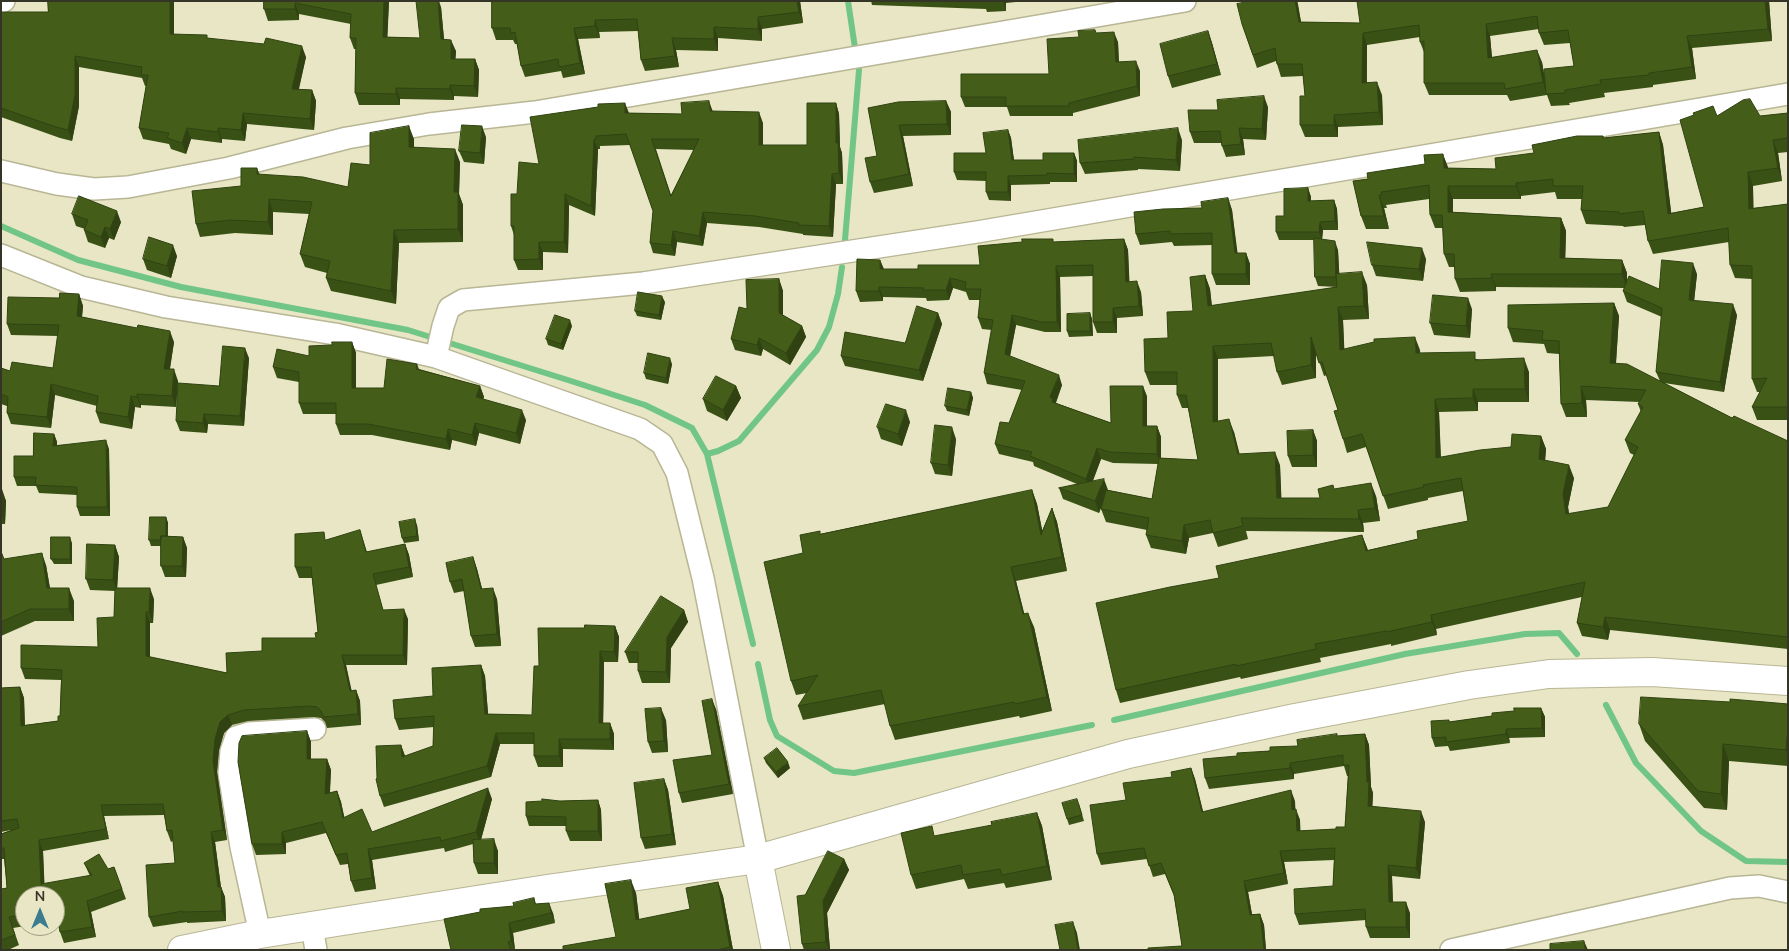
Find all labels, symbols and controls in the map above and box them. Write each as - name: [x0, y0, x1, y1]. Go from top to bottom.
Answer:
- north arrow: [15, 886, 65, 936]
- text: N: [35, 887, 45, 906]

